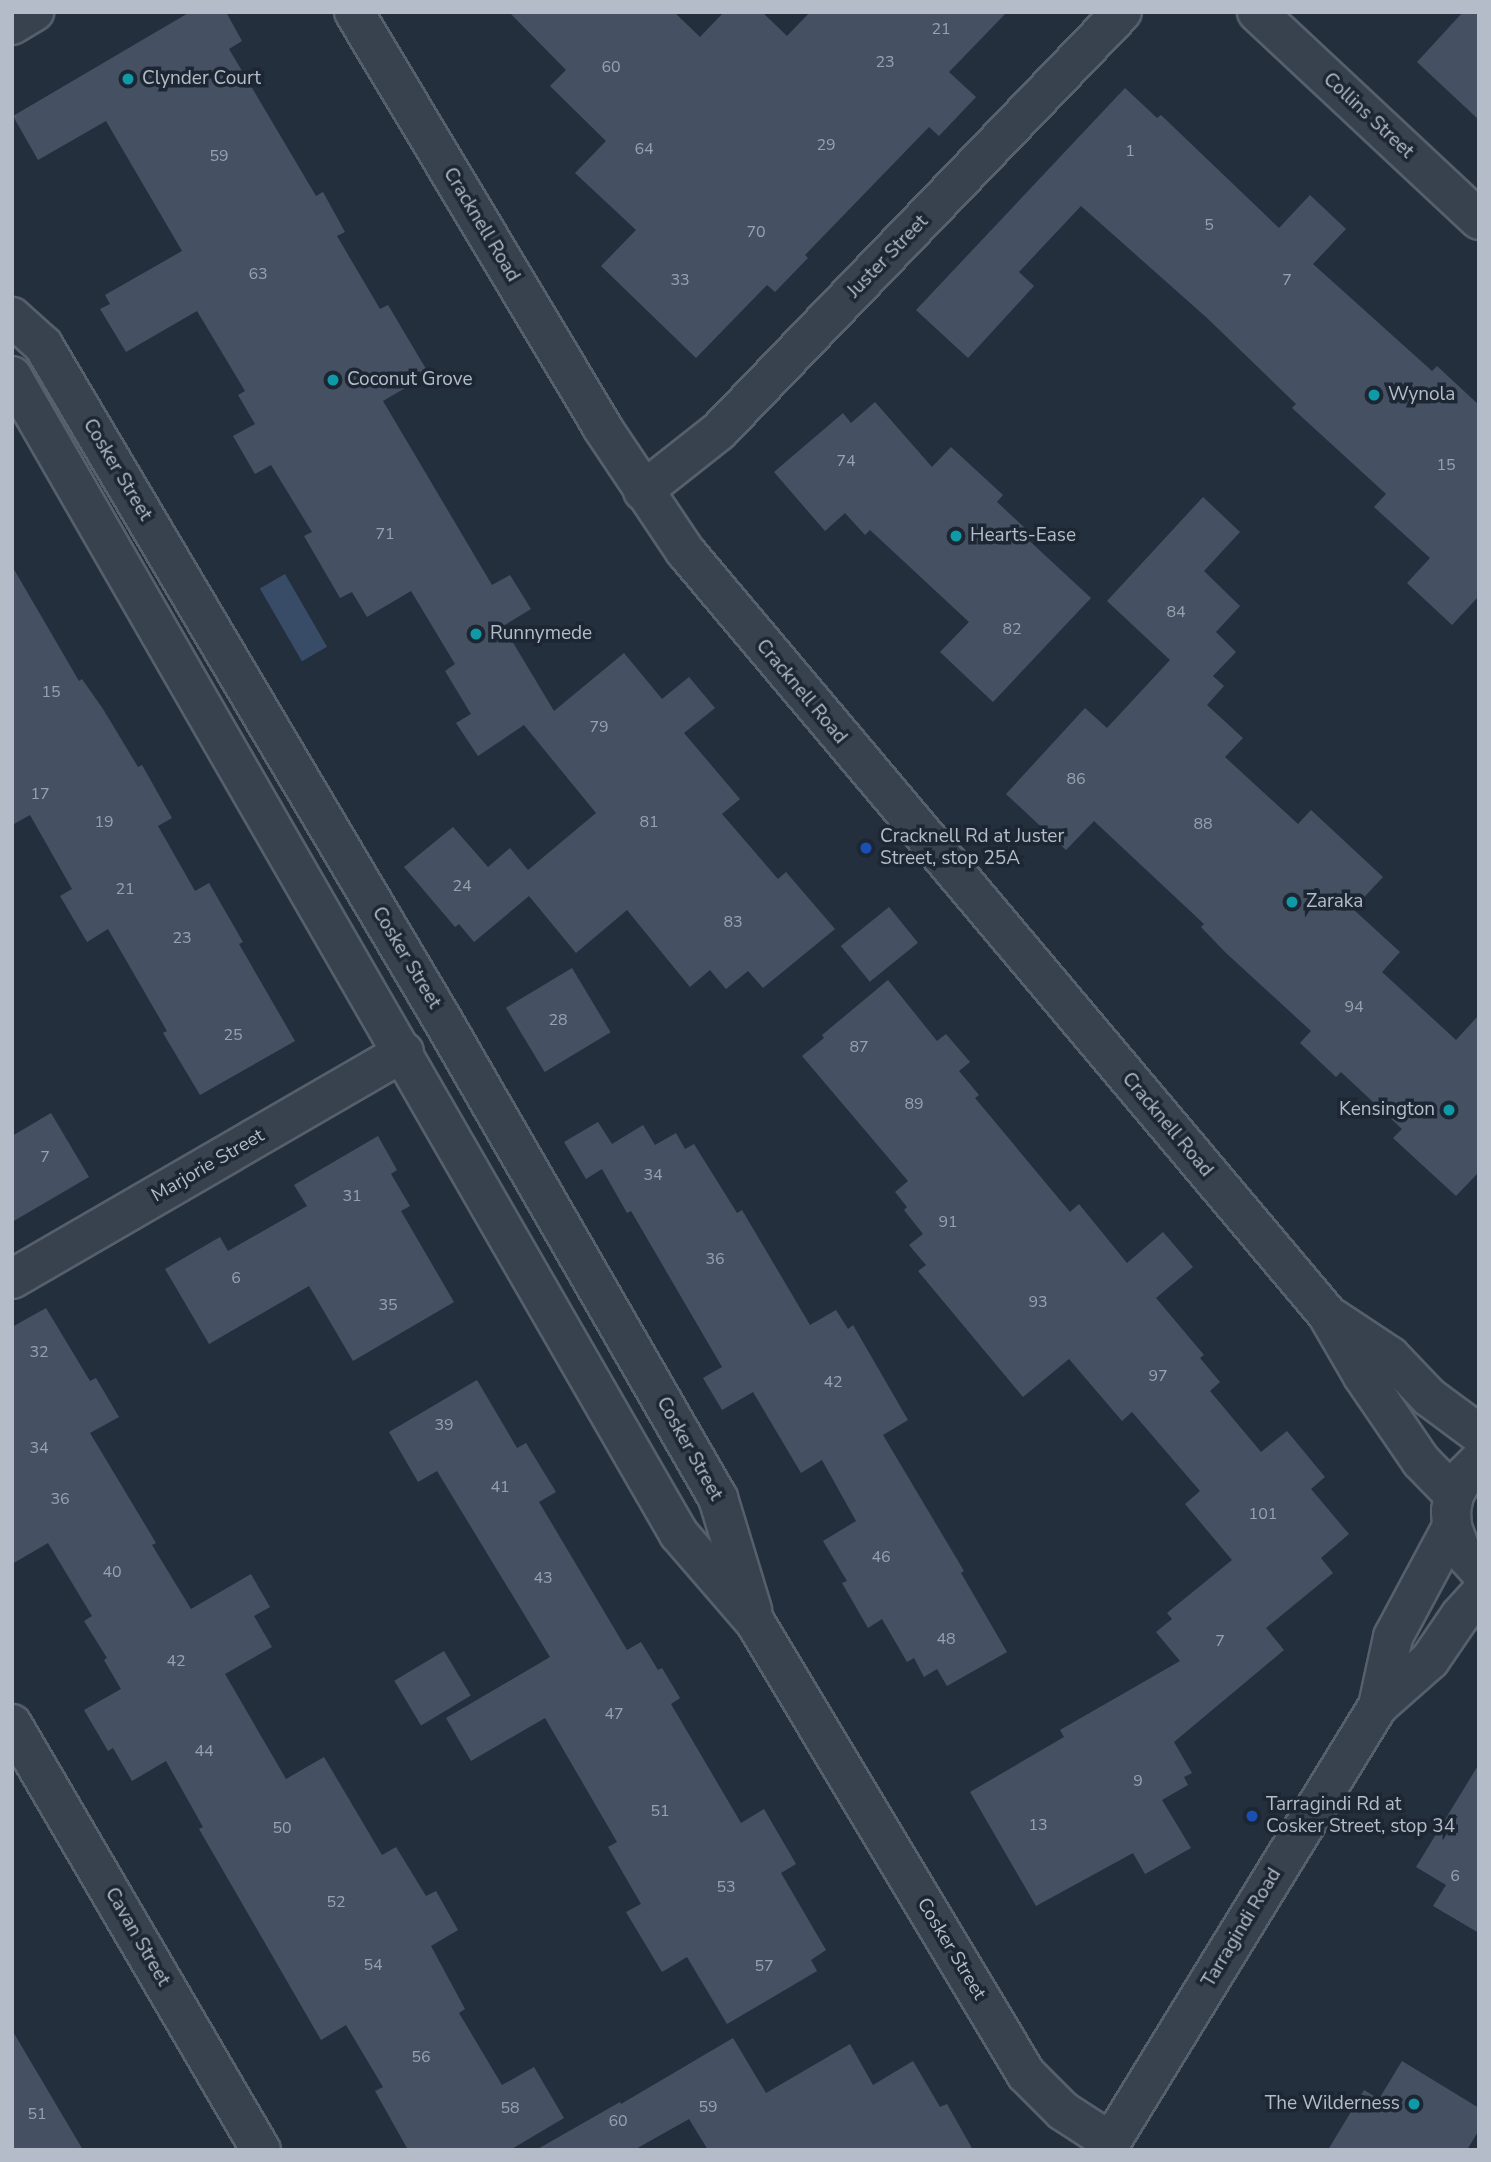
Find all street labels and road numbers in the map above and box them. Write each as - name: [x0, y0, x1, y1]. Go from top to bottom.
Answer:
- street label: Collins Street: [1318, 68, 1418, 164]
- street label: Cracknell Road: [438, 164, 524, 286]
- street label: Juster Street: [843, 211, 933, 303]
- street label: Cosker Street: [78, 415, 156, 525]
- street label: Cracknell Road: [751, 635, 851, 749]
- street label: Cosker Street: [367, 903, 445, 1013]
- street label: Cracknell Road: [1117, 1068, 1217, 1182]
- street label: Marjorie Street: [148, 1125, 268, 1207]
- street label: Cosker Street: [651, 1393, 727, 1505]
- street label: Tarragindi Road: [1198, 1864, 1286, 1992]
- street label: Cavan Street: [100, 1884, 174, 1990]
- street label: Cosker Street: [912, 1894, 990, 2004]

